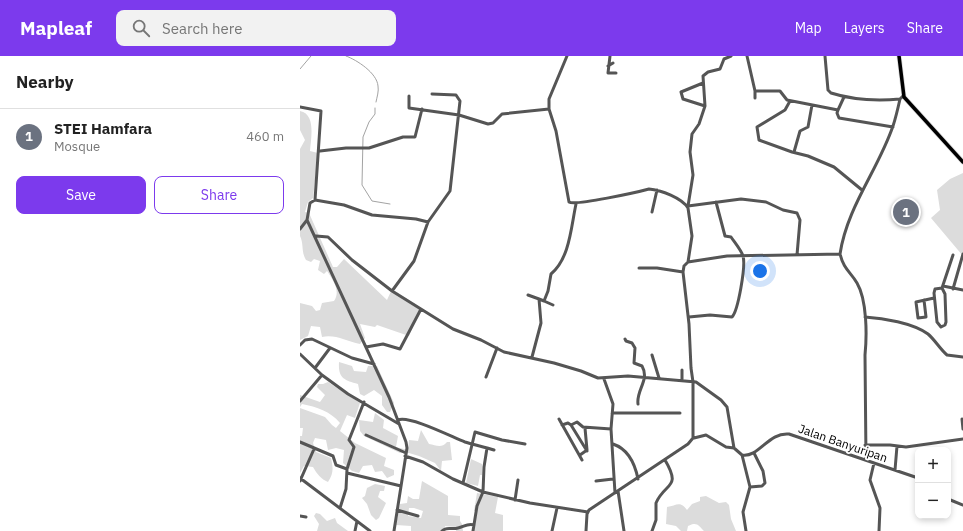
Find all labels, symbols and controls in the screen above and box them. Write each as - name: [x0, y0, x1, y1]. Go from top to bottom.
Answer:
- search box: [116, 10, 396, 46]
- text: Mapleaf: [20, 16, 92, 40]
- icon: search: [130, 17, 152, 39]
- text: Search here: [162, 19, 242, 38]
- text: Map: [795, 19, 822, 37]
- text: Layers: [844, 19, 885, 37]
- text: Share: [907, 19, 943, 37]
- text: Nearby: [16, 71, 74, 93]
- text: STEI Hamfara: [54, 119, 152, 138]
- text: 1: [25, 128, 33, 145]
- text: 460 m: [246, 128, 284, 145]
- text: Mosque: [54, 138, 100, 155]
- button: Save: [16, 176, 146, 214]
- button: Share: [154, 176, 284, 214]
- pin: 1: [893, 197, 919, 227]
- your location: [750, 261, 770, 281]
- street label: Jalan Banyuripan: [796, 421, 890, 465]
- map controls: [915, 447, 951, 519]
- button: +: [915, 447, 951, 483]
- button: −: [915, 483, 951, 519]

